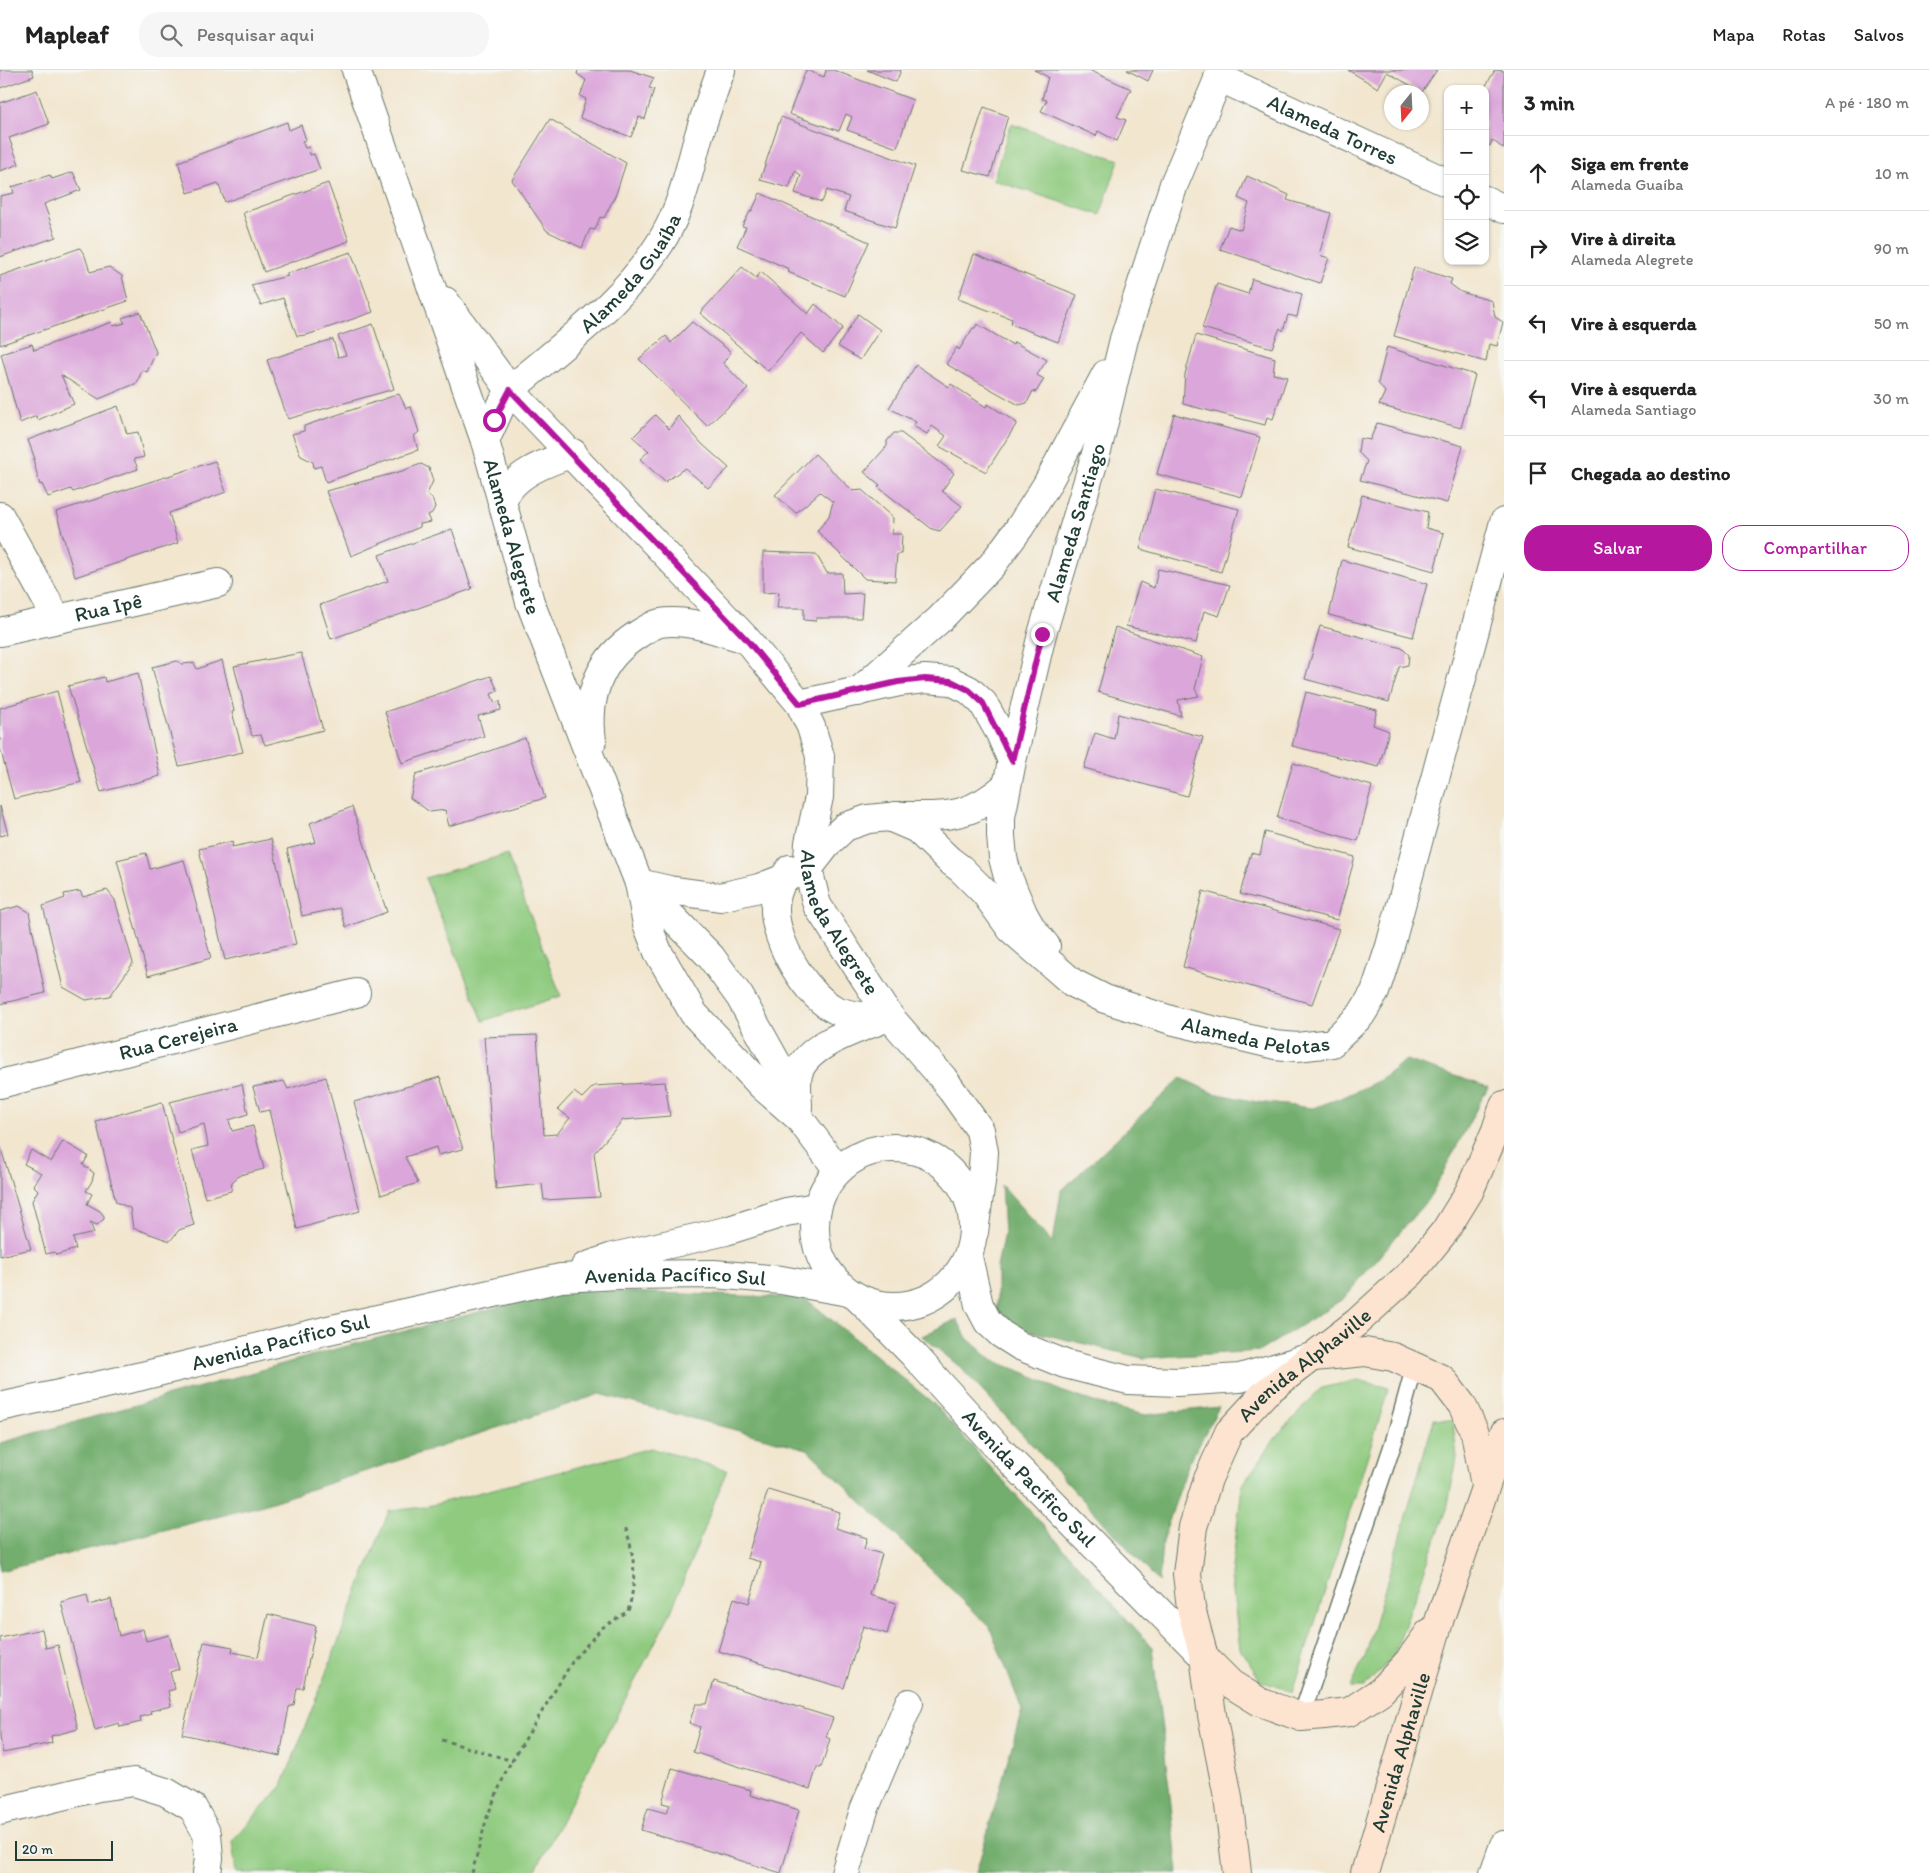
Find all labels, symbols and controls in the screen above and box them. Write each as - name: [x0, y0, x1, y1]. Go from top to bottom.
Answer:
- search box: [139, 12, 489, 57]
- text: Mapleaf: [25, 20, 109, 49]
- icon: search: [157, 21, 185, 49]
- text: Pesquisar aqui: [197, 23, 314, 46]
- text: Mapa: [1712, 24, 1754, 46]
- text: Rotas: [1782, 24, 1826, 46]
- text: Salvos: [1854, 24, 1904, 46]
- north arrow: [1384, 85, 1429, 130]
- map controls: [1444, 85, 1489, 265]
- button: +: [1444, 85, 1489, 130]
- street label: Alameda Torres: [1264, 89, 1402, 170]
- text: 3 min: [1524, 90, 1574, 115]
- text: A pé · 180 m: [1825, 93, 1909, 112]
- button: −: [1444, 130, 1489, 175]
- text: Siga em frente: [1571, 152, 1689, 175]
- icon: ahead: [1524, 159, 1552, 187]
- text: 10 m: [1875, 164, 1909, 183]
- button: locate: [1444, 175, 1489, 220]
- text: Alameda Guaíba: [1571, 175, 1684, 194]
- street label: Alameda Guaíba: [574, 209, 686, 338]
- button: layers: [1444, 220, 1489, 265]
- text: Vire à direita: [1571, 227, 1676, 250]
- icon: right: [1524, 234, 1552, 262]
- text: 90 m: [1874, 239, 1909, 258]
- text: Alameda Alegrete: [1571, 250, 1693, 269]
- icon: left: [1524, 309, 1552, 337]
- text: Vire à esquerda: [1571, 312, 1697, 335]
- text: 50 m: [1874, 314, 1909, 333]
- text: Vire à esquerda: [1571, 377, 1697, 400]
- icon: left: [1524, 384, 1552, 412]
- text: 30 m: [1873, 389, 1909, 408]
- text: Alameda Santiago: [1571, 400, 1696, 419]
- route start: [483, 409, 506, 432]
- street label: Alameda Santiago: [1039, 440, 1110, 605]
- street label: Alameda Alegrete: [479, 456, 547, 618]
- icon: arrive: [1524, 459, 1552, 487]
- text: Chegada ao destino: [1571, 462, 1730, 485]
- button: Salvar: [1524, 525, 1712, 571]
- button: Compartilhar: [1722, 525, 1909, 571]
- street label: Rua Ipê: [72, 587, 144, 627]
- route end: [1031, 623, 1054, 646]
- street label: Alameda Alegrete: [796, 849, 885, 999]
- street label: Alameda Pelotas: [1179, 1010, 1331, 1059]
- street label: Rua Cerejeira: [116, 1011, 240, 1065]
- street label: Avenida Pacífico Sul: [584, 1261, 767, 1291]
- street label: Avenida Alphaville: [1232, 1302, 1376, 1427]
- street label: Avenida Pacífico Sul: [189, 1308, 372, 1375]
- street label: Avenida Pacífico Sul: [957, 1404, 1102, 1552]
- street label: Avenida Alphaville: [1365, 1669, 1435, 1835]
- scale bar: [15, 1838, 112, 1861]
- text: 20 m: [22, 1841, 53, 1858]

